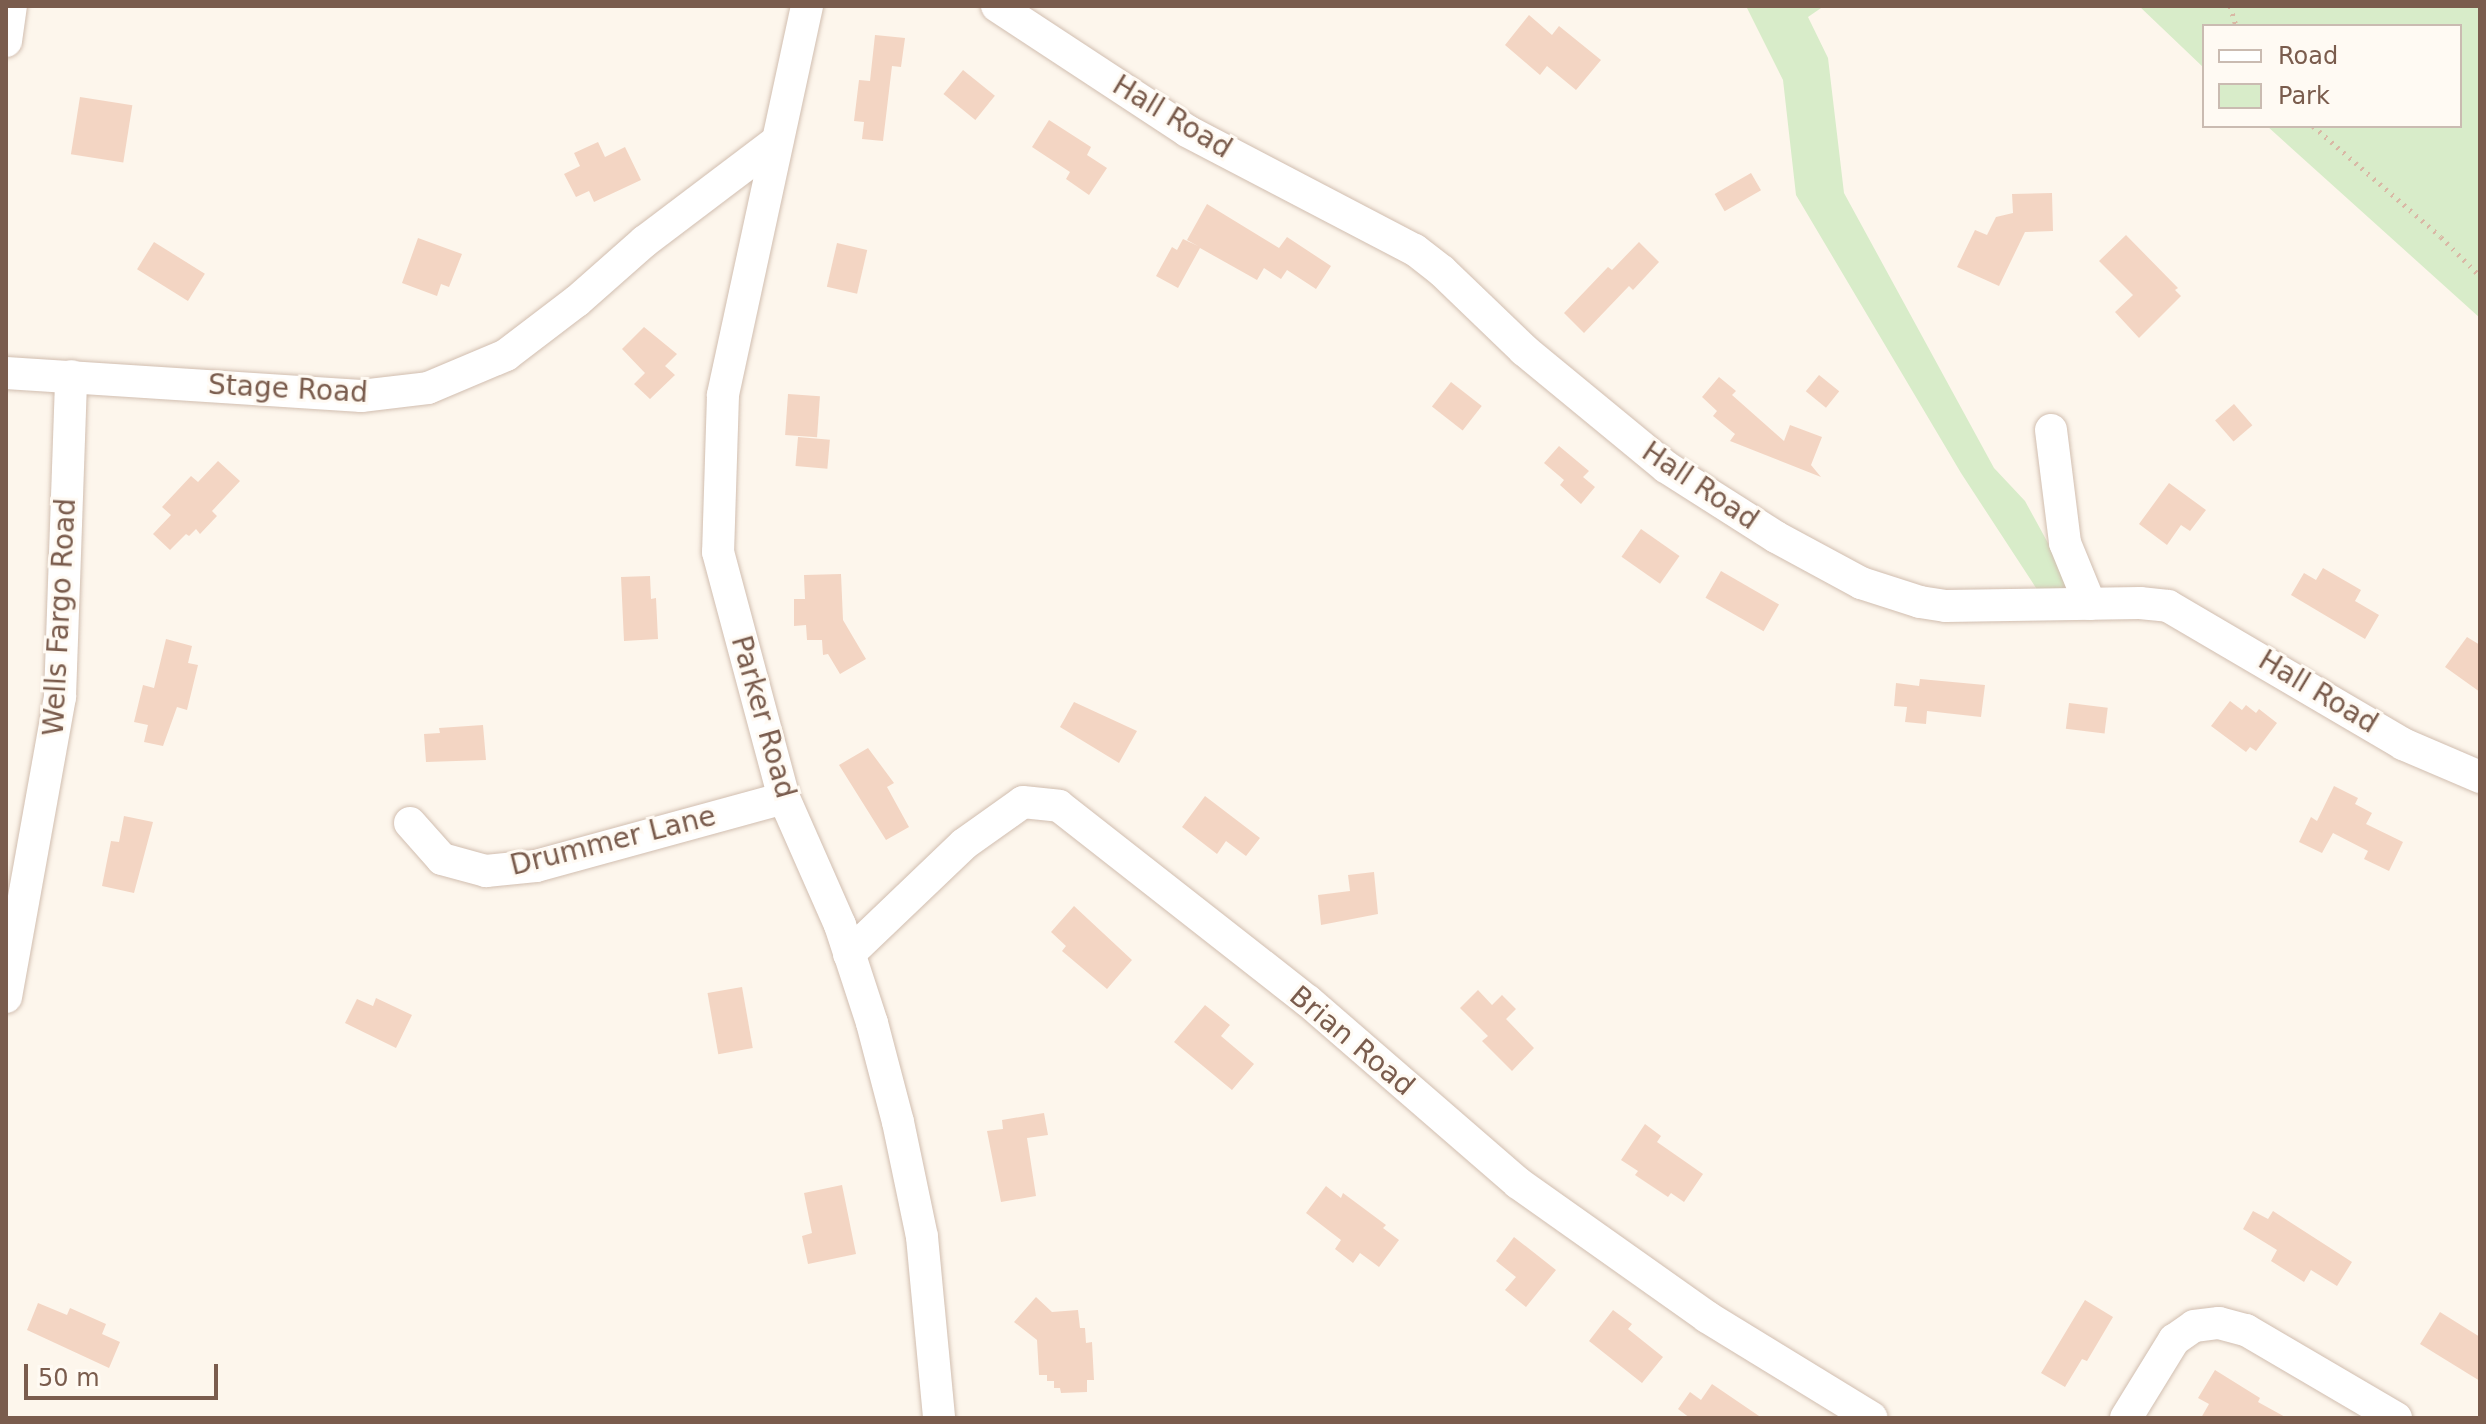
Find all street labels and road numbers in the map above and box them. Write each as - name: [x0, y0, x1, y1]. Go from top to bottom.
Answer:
- street label: Hall Road: [1106, 68, 1238, 166]
- street label: Stage Road: [207, 368, 369, 410]
- street label: Hall Road: [1636, 435, 1764, 537]
- street label: Wells Fargo Road: [37, 497, 83, 737]
- street label: Parker Road: [724, 632, 802, 802]
- street label: Hall Road: [2252, 643, 2384, 741]
- street label: Drummer Lane: [507, 799, 719, 883]
- street label: Brian Road: [1283, 979, 1421, 1103]

